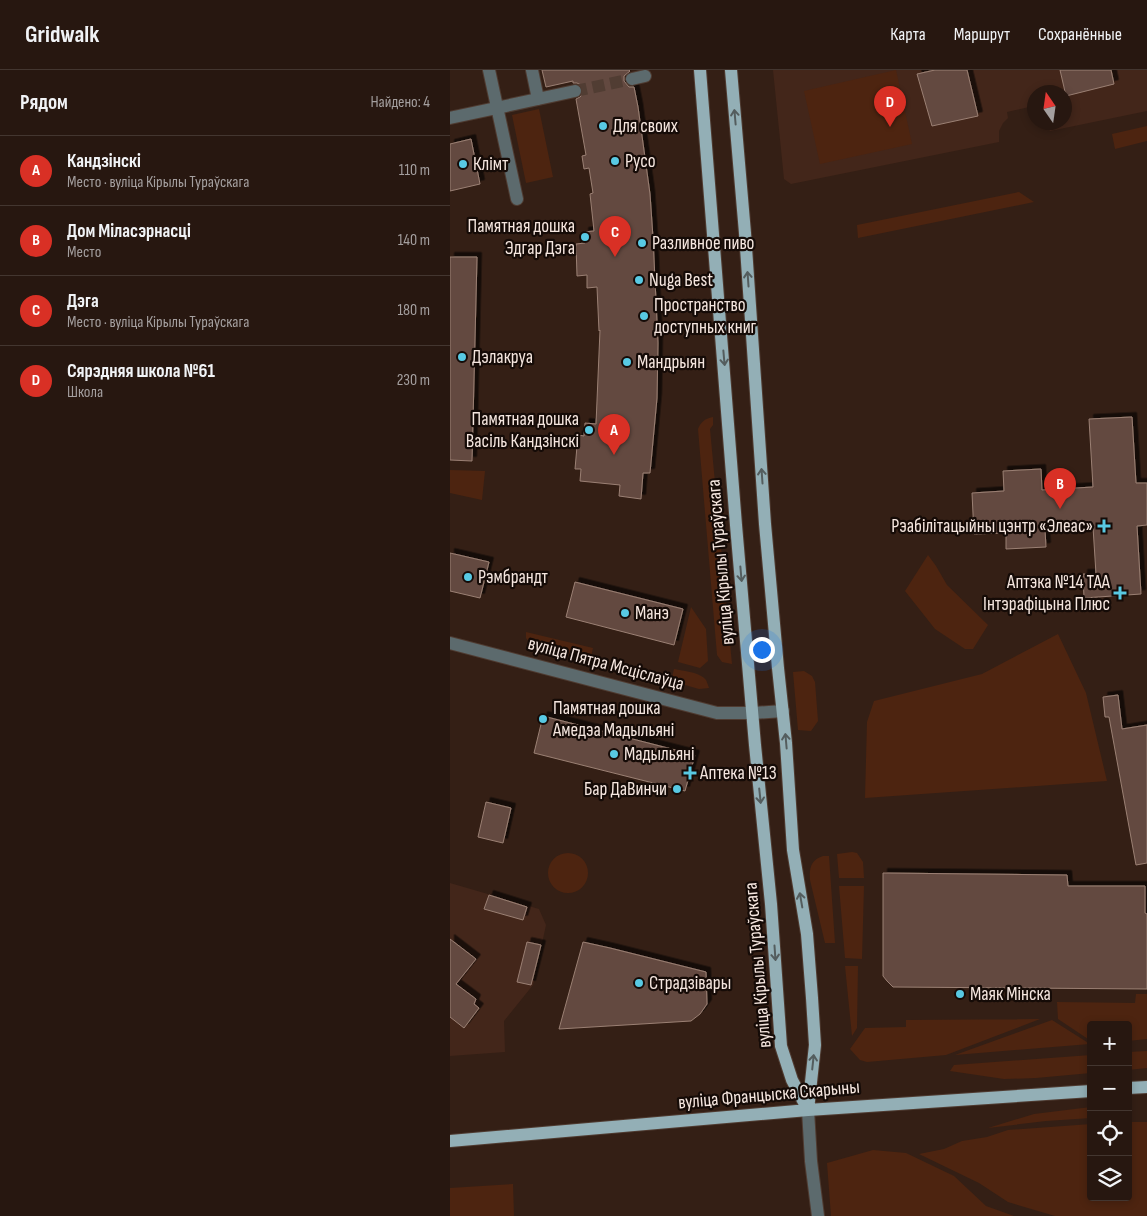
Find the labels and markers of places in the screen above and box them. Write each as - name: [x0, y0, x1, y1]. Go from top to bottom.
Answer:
- pin: D: [874, 86, 906, 127]
- place label: Для своих: [613, 115, 678, 138]
- marker: Для своих: [597, 120, 609, 132]
- place label: Русо: [625, 150, 656, 173]
- place label: Клімт: [473, 153, 509, 176]
- marker: Русо: [609, 155, 621, 167]
- marker: Клімт: [457, 158, 469, 170]
- place label: Памятная дошка Эдгар Дэга: [468, 215, 575, 260]
- pin: C: [599, 216, 631, 257]
- marker: Памятная дошка Эдгар Дэга: [579, 231, 591, 243]
- place label: Разливное пиво: [652, 232, 754, 255]
- marker: Разливное пиво: [636, 237, 648, 249]
- place label: Nuga Best: [649, 269, 713, 292]
- marker: Nuga Best: [633, 274, 645, 286]
- place label: Пространство доступных книг: [654, 294, 757, 339]
- marker: Пространство доступных книг: [638, 310, 650, 322]
- place label: Дэлакруа: [472, 346, 533, 369]
- marker: Дэлакруа: [456, 351, 468, 363]
- place label: Мандрыян: [637, 351, 705, 374]
- marker: Мандрыян: [621, 356, 633, 368]
- place label: Памятная дошка Васіль Кандзінскі: [466, 408, 579, 453]
- pin: A: [598, 414, 630, 455]
- marker: Памятная дошка Васіль Кандзінскі: [583, 424, 595, 436]
- pin: B: [1044, 468, 1076, 509]
- place label: Рэабілітацыйны цэнтр «Элеас»: [891, 515, 1093, 538]
- marker: Рэабілітацыйны цэнтр «Элеас»: [1097, 519, 1111, 533]
- place label: Рэмбрандт: [478, 566, 549, 589]
- marker: Рэмбрандт: [462, 571, 474, 583]
- place label: Аптэка №14 ТАА Інтэрафіцына Плюс: [983, 571, 1111, 616]
- marker: Аптэка №14 ТАА Інтэрафіцына Плюс: [1114, 587, 1126, 599]
- place label: Манэ: [635, 602, 669, 625]
- marker: Манэ: [619, 607, 631, 619]
- place label: Памятная дошка Амедэа Мадыльяні: [552, 697, 674, 742]
- marker: Памятная дошка Амедэа Мадыльяні: [537, 713, 549, 725]
- place label: Мадыльяні: [624, 743, 695, 766]
- marker: Мадыльяні: [608, 748, 620, 760]
- place label: Аптека №13: [699, 762, 777, 785]
- marker: Аптека №13: [684, 767, 696, 779]
- place label: Бар ДаВинчи: [584, 778, 667, 801]
- marker: Бар ДаВинчи: [671, 783, 683, 795]
- place label: Страдзівары: [649, 972, 731, 995]
- marker: Страдзівары: [633, 977, 645, 989]
- place label: Маяк Мінска: [970, 983, 1051, 1006]
- marker: Маяк Мінска: [954, 988, 966, 1000]

